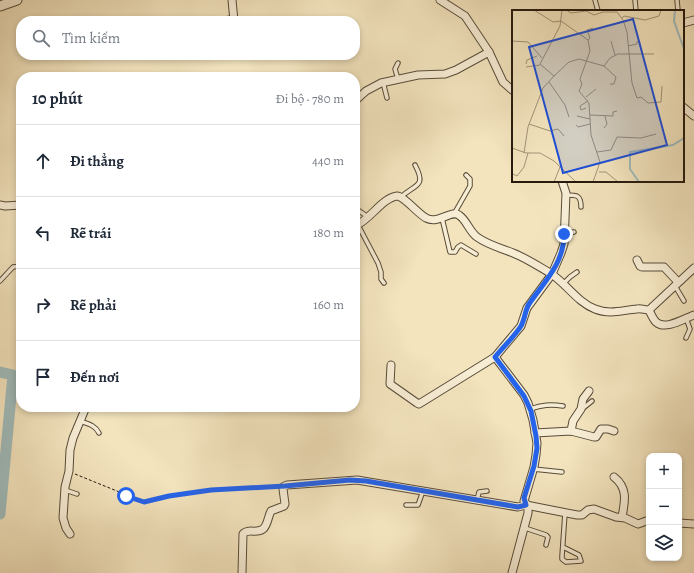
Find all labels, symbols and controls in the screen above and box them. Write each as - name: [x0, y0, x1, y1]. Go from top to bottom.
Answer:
- inset map: [512, 10, 684, 182]
- search box: [16, 16, 360, 60]
- icon: search: [30, 27, 52, 49]
- text: Tìm kiếm: [62, 28, 120, 48]
- text: 10 phút: [32, 87, 83, 110]
- text: Đi bộ · 780 m: [276, 90, 344, 107]
- icon: ahead: [32, 150, 54, 172]
- text: Đi thẳng: [70, 151, 124, 171]
- text: 440 m: [312, 152, 344, 169]
- icon: left: [32, 222, 54, 244]
- text: Rẽ trái: [70, 223, 111, 243]
- text: 180 m: [313, 224, 344, 241]
- route end: [555, 225, 573, 243]
- icon: right: [32, 294, 54, 316]
- text: Rẽ phải: [70, 295, 116, 315]
- text: 160 m: [313, 296, 344, 313]
- icon: arrive: [32, 366, 54, 388]
- text: Đến nơi: [70, 367, 119, 387]
- map controls: [646, 453, 682, 561]
- button: +: [646, 453, 682, 489]
- route start: [117, 487, 135, 505]
- button: −: [646, 489, 682, 525]
- button: layers: [646, 525, 682, 561]

